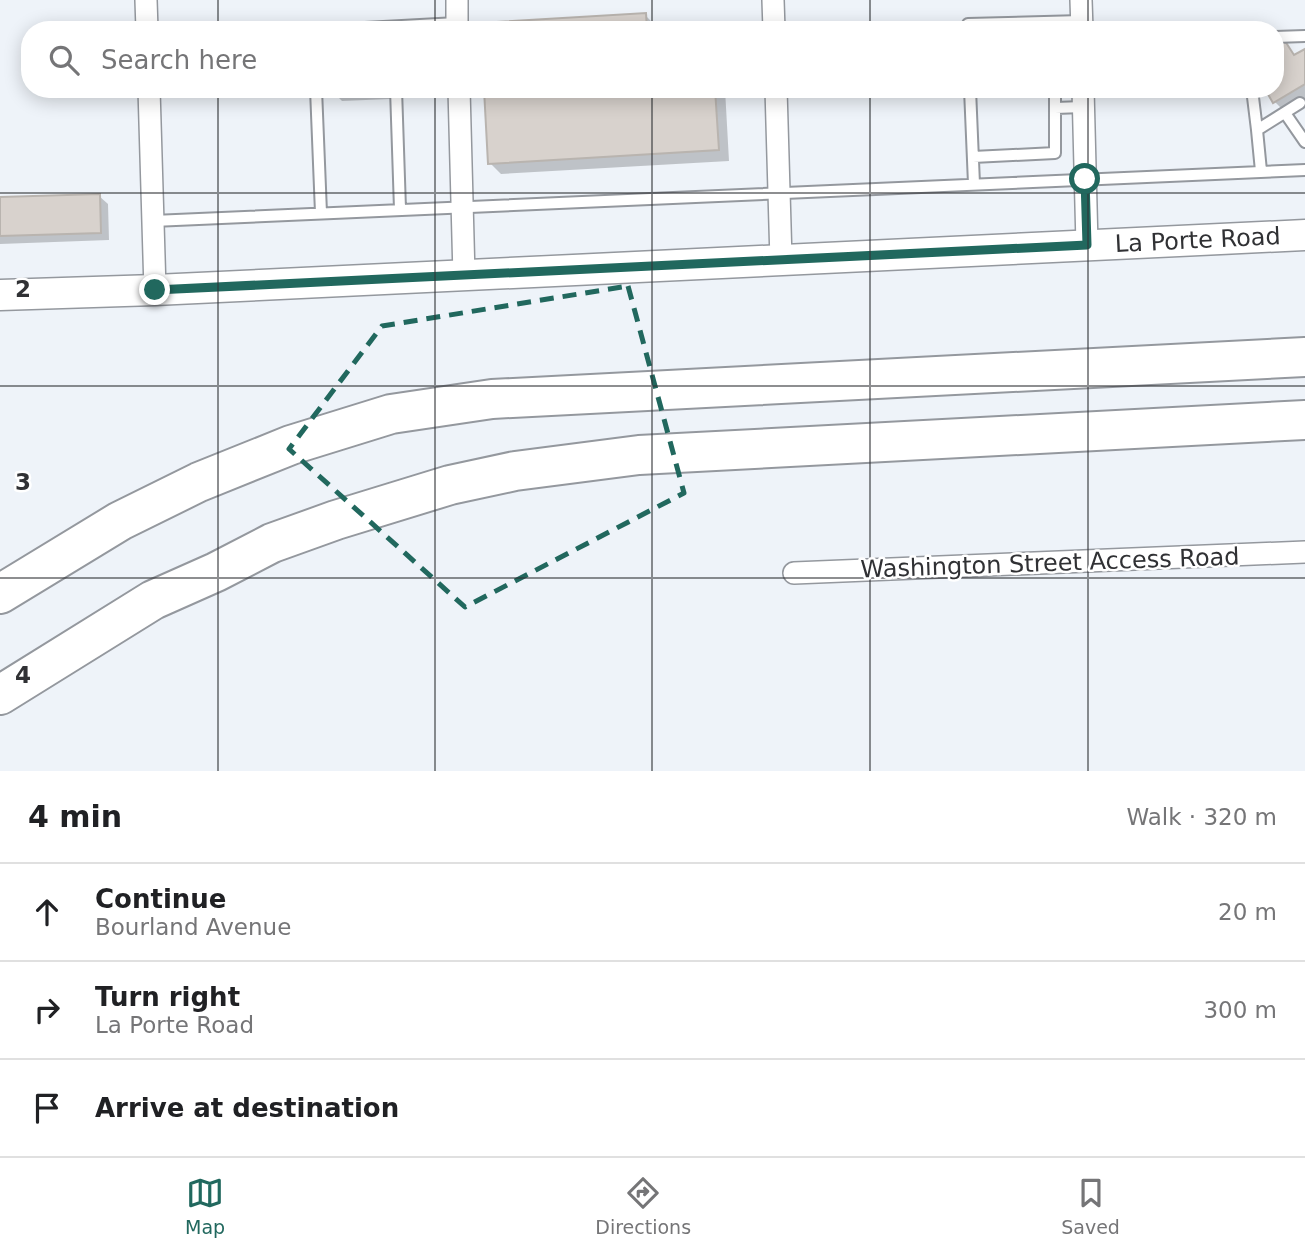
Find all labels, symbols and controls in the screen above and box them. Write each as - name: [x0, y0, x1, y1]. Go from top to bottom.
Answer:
- search box: [21, 21, 1284, 98]
- icon: search: [45, 41, 83, 79]
- text: Search here: [101, 45, 257, 75]
- route start: [1069, 163, 1100, 194]
- street label: La Porte Road: [1114, 222, 1281, 258]
- route end: [139, 274, 170, 305]
- text: 2: [15, 276, 31, 302]
- text: 3: [15, 469, 31, 495]
- street label: Washington Street Access Road: [860, 542, 1240, 584]
- text: 4: [15, 662, 31, 688]
- text: 4 min: [28, 799, 122, 834]
- text: Walk · 320 m: [1126, 804, 1277, 830]
- text: Continue: [95, 884, 226, 914]
- icon: ahead: [28, 893, 66, 931]
- text: 20 m: [1218, 899, 1277, 925]
- text: Bourland Avenue: [95, 914, 291, 940]
- text: Turn right: [95, 982, 240, 1012]
- icon: right: [28, 991, 66, 1029]
- text: 300 m: [1203, 997, 1277, 1023]
- text: La Porte Road: [95, 1012, 254, 1038]
- icon: arrive: [28, 1089, 66, 1127]
- text: Arrive at destination: [95, 1093, 399, 1123]
- tab: Map: [185, 1174, 225, 1238]
- tab: Directions: [595, 1174, 691, 1238]
- tab: Saved: [1061, 1174, 1120, 1238]

